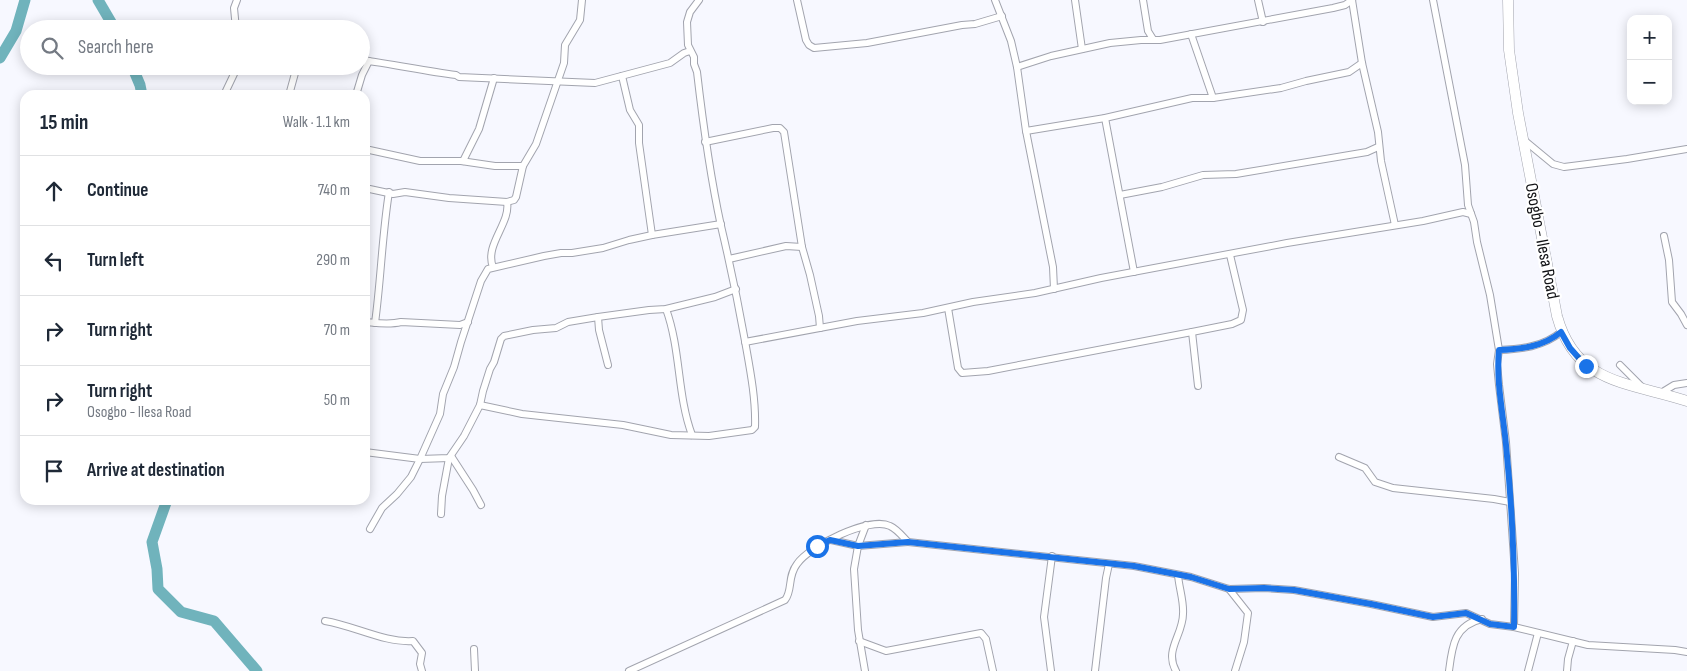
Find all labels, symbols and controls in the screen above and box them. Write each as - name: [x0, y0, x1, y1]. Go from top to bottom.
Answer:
- map controls: [1627, 15, 1672, 105]
- button: +: [1627, 15, 1672, 60]
- search box: [20, 20, 370, 75]
- icon: search: [38, 34, 66, 62]
- text: Search here: [78, 36, 154, 59]
- button: −: [1627, 60, 1672, 105]
- text: 15 min: [40, 110, 88, 135]
- text: Walk · 1.1 km: [283, 113, 350, 132]
- icon: ahead: [40, 177, 68, 205]
- text: Continue: [87, 179, 148, 202]
- text: 740 m: [318, 181, 350, 200]
- street label: Osogbo - Ilesa Road: [1520, 181, 1564, 301]
- icon: left: [40, 247, 68, 275]
- text: Turn left: [87, 249, 144, 272]
- text: 290 m: [316, 251, 350, 270]
- icon: right: [40, 317, 68, 345]
- text: Turn right: [87, 319, 152, 342]
- text: 70 m: [324, 321, 350, 340]
- route end: [1575, 355, 1598, 378]
- text: Turn right: [87, 380, 152, 403]
- icon: right: [40, 387, 68, 415]
- text: 50 m: [324, 391, 350, 410]
- text: Osogbo - Ilesa Road: [87, 403, 192, 422]
- icon: arrive: [40, 457, 68, 485]
- text: Arrive at destination: [87, 459, 225, 482]
- route start: [806, 535, 829, 558]

